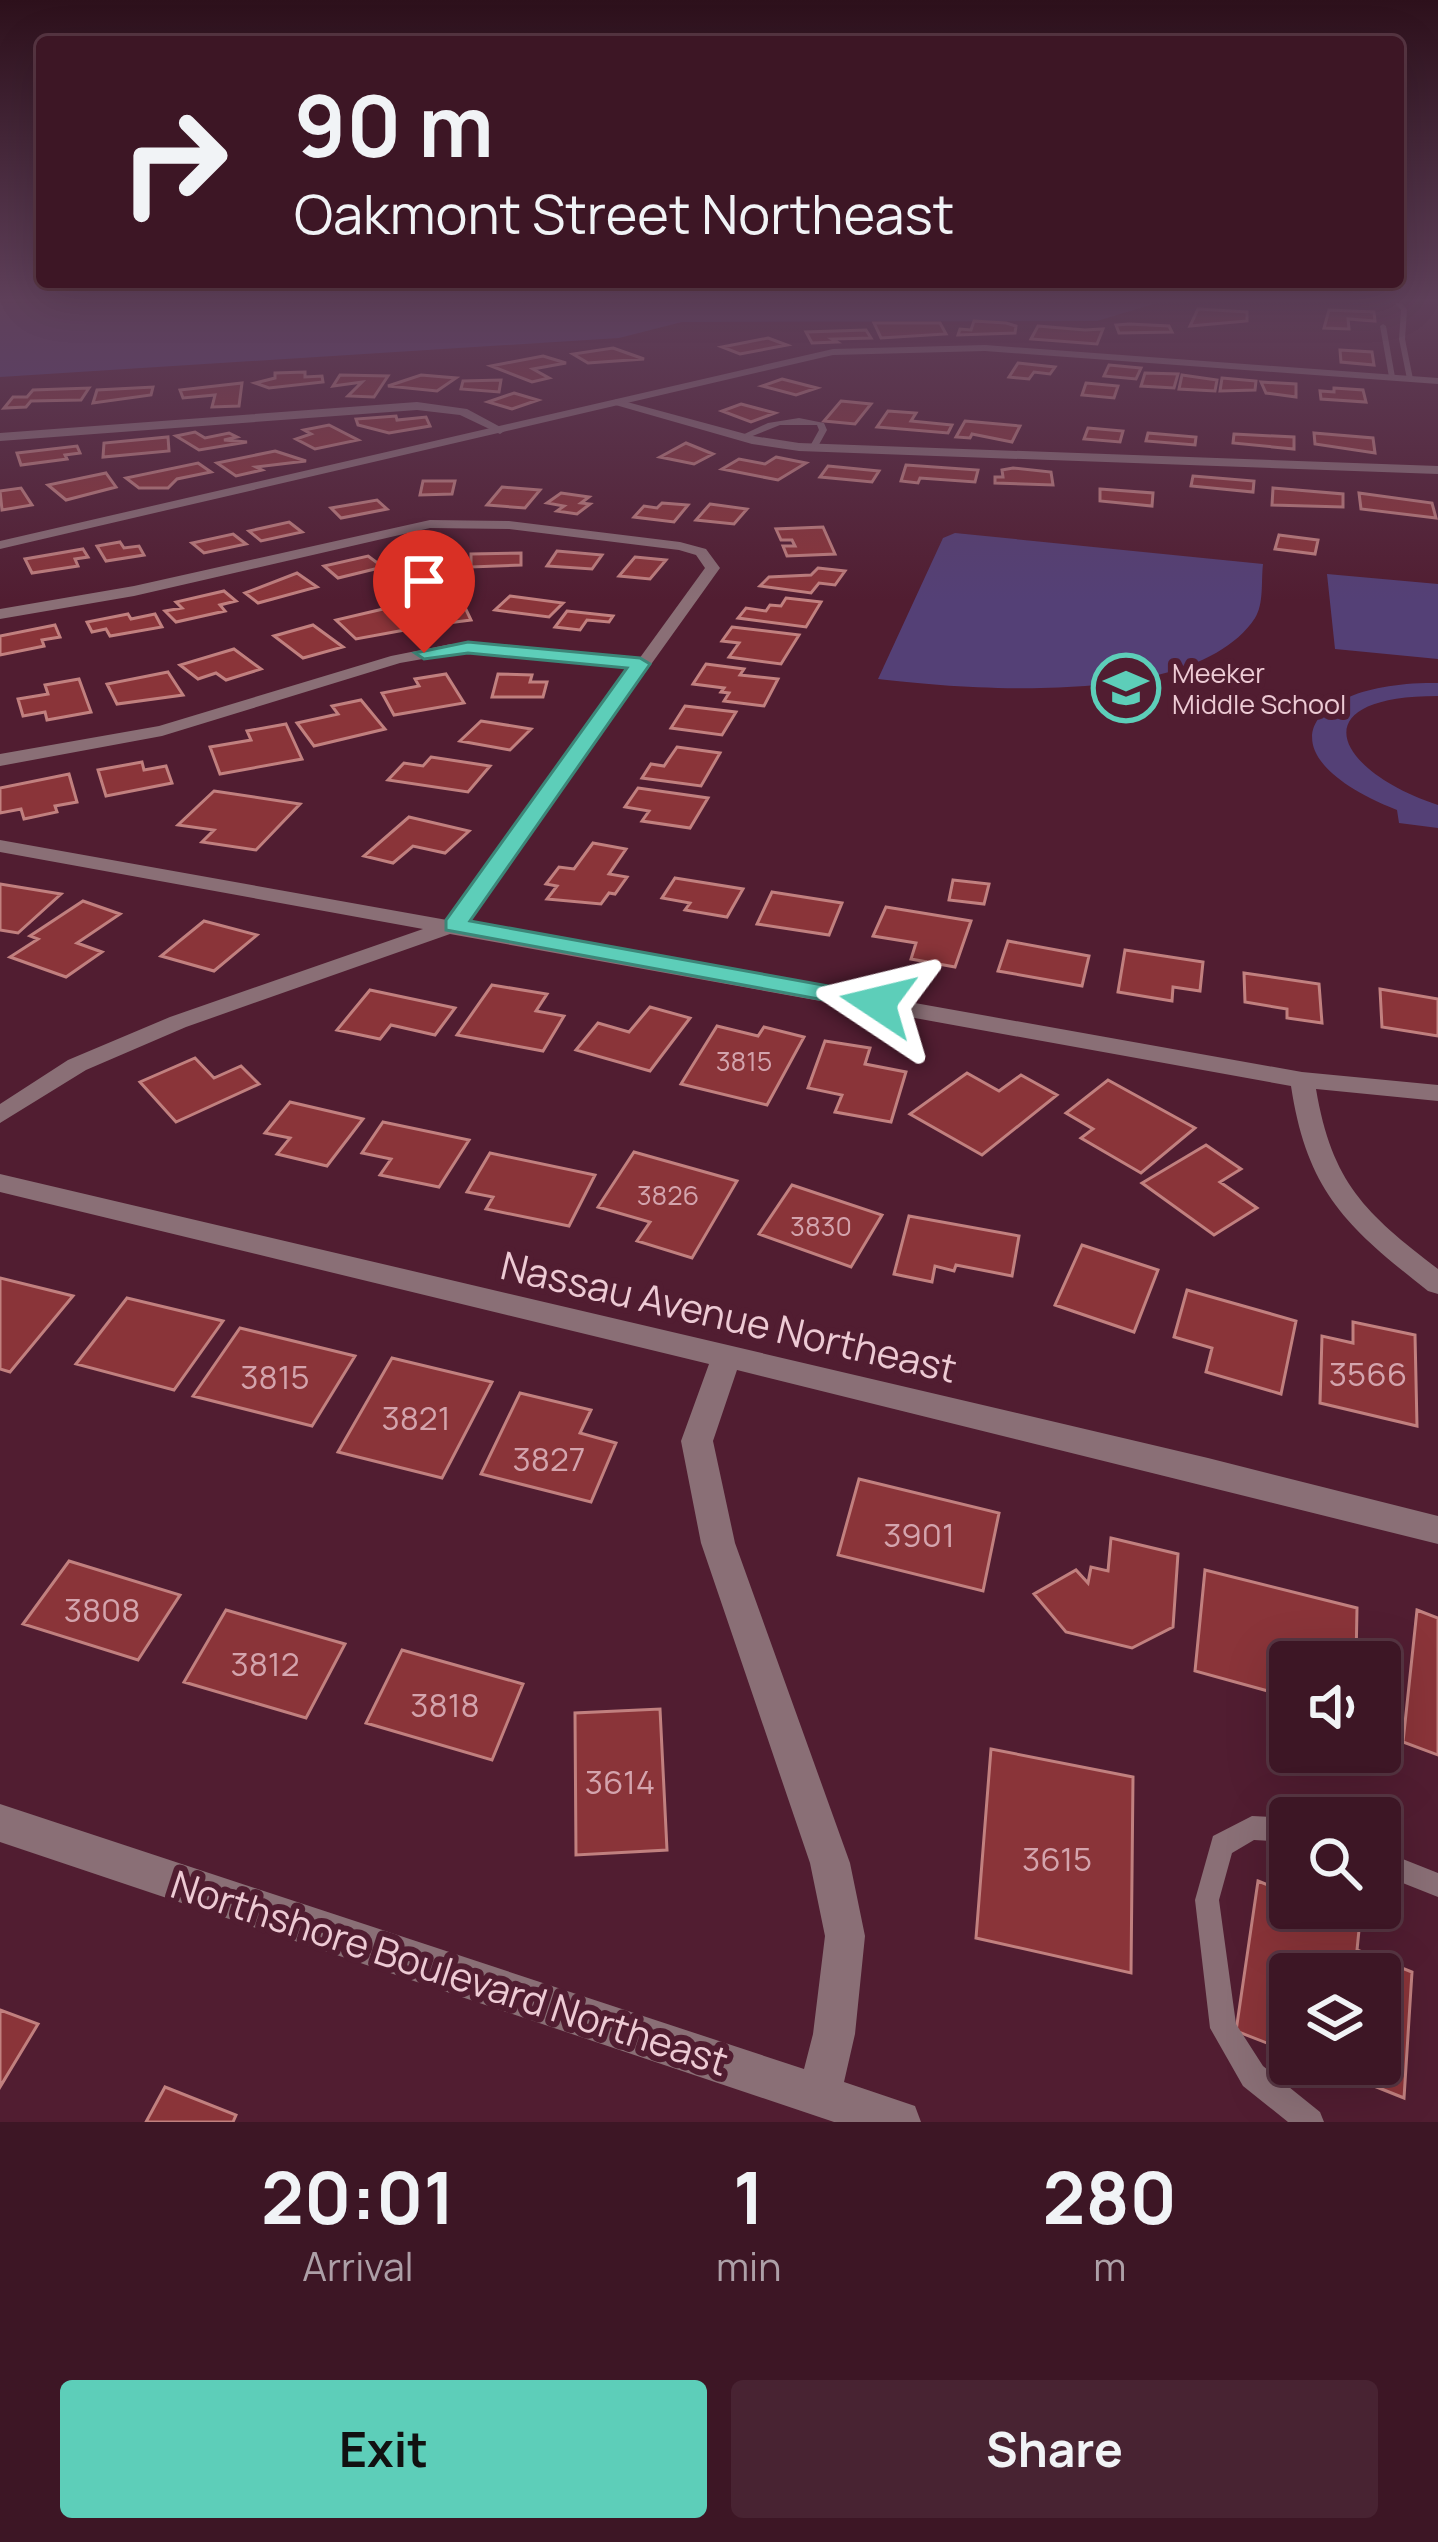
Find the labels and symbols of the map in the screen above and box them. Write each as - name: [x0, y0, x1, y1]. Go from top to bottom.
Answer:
- pin: [373, 530, 475, 653]
- school or university icon: Meeker Middle School: [1091, 653, 1161, 723]
- place label: Meeker Middle School: [1172, 654, 1346, 722]
- position arrow: [815, 940, 941, 1066]
- house number: 3815: [716, 1042, 772, 1079]
- house number: 3826: [637, 1176, 699, 1213]
- house number: 3830: [790, 1207, 852, 1244]
- street label: Nassau Avenue Northeast: [496, 1237, 962, 1395]
- house number: 3566: [1329, 1351, 1407, 1396]
- house number: 3815: [240, 1354, 310, 1399]
- house number: 3821: [381, 1395, 451, 1440]
- house number: 3827: [513, 1436, 585, 1481]
- house number: 3901: [883, 1512, 955, 1557]
- house number: 3808: [64, 1587, 140, 1632]
- house number: 3812: [230, 1641, 300, 1686]
- house number: 3818: [410, 1682, 480, 1727]
- house number: 3614: [585, 1759, 655, 1804]
- house number: 3615: [1022, 1836, 1092, 1881]
- street label: Northshore Boulevard Northeast: [165, 1856, 735, 2088]

